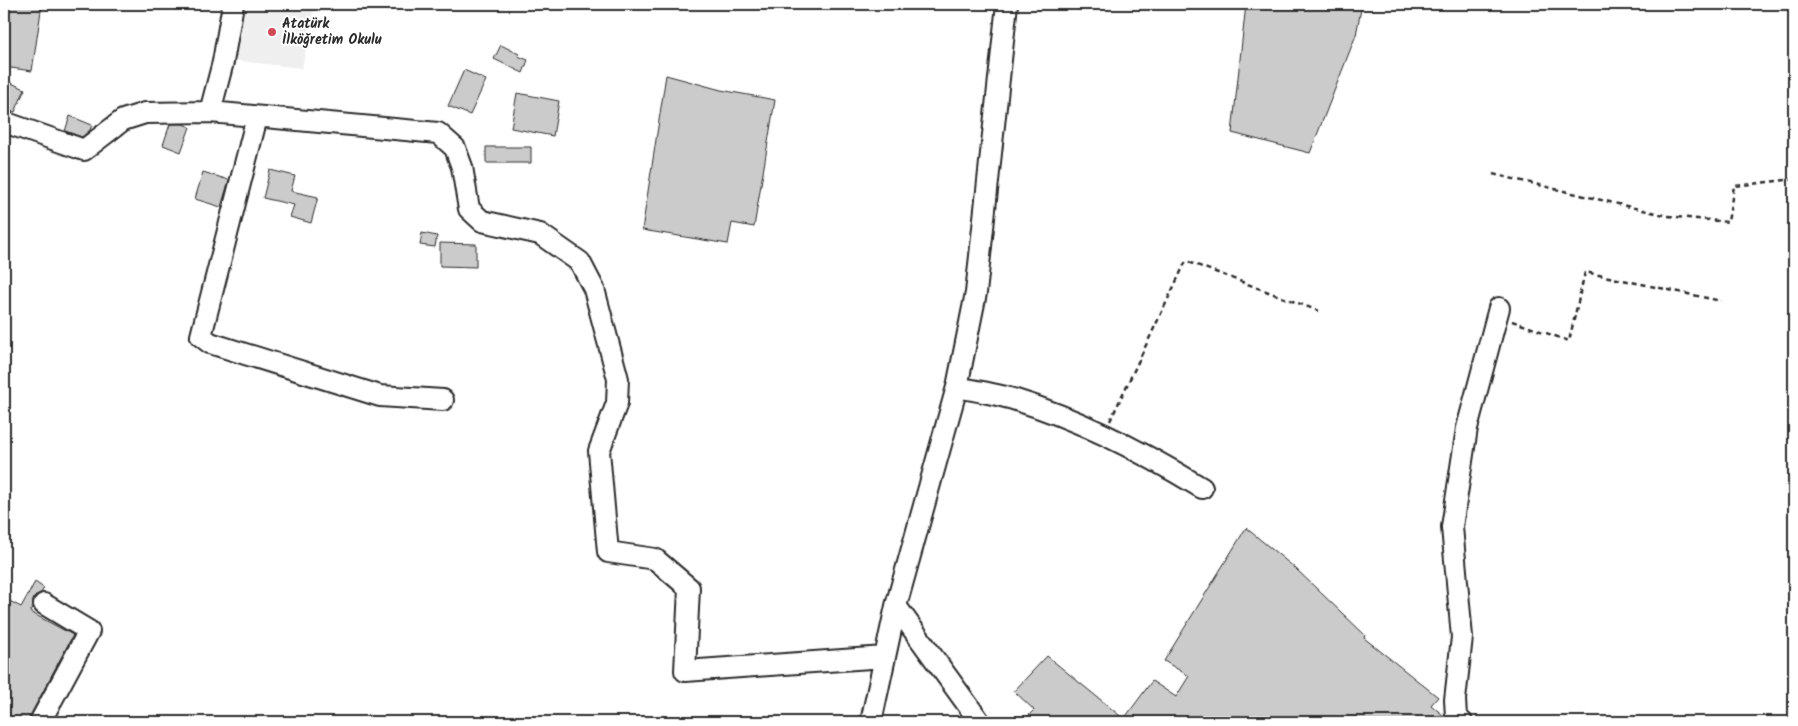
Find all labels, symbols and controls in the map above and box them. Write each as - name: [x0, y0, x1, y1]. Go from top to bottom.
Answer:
- place label: Atatürk İlköğretim Okulu: [282, 13, 382, 51]
- marker: Atatürk İlköğretim Okulu: [266, 26, 278, 38]

